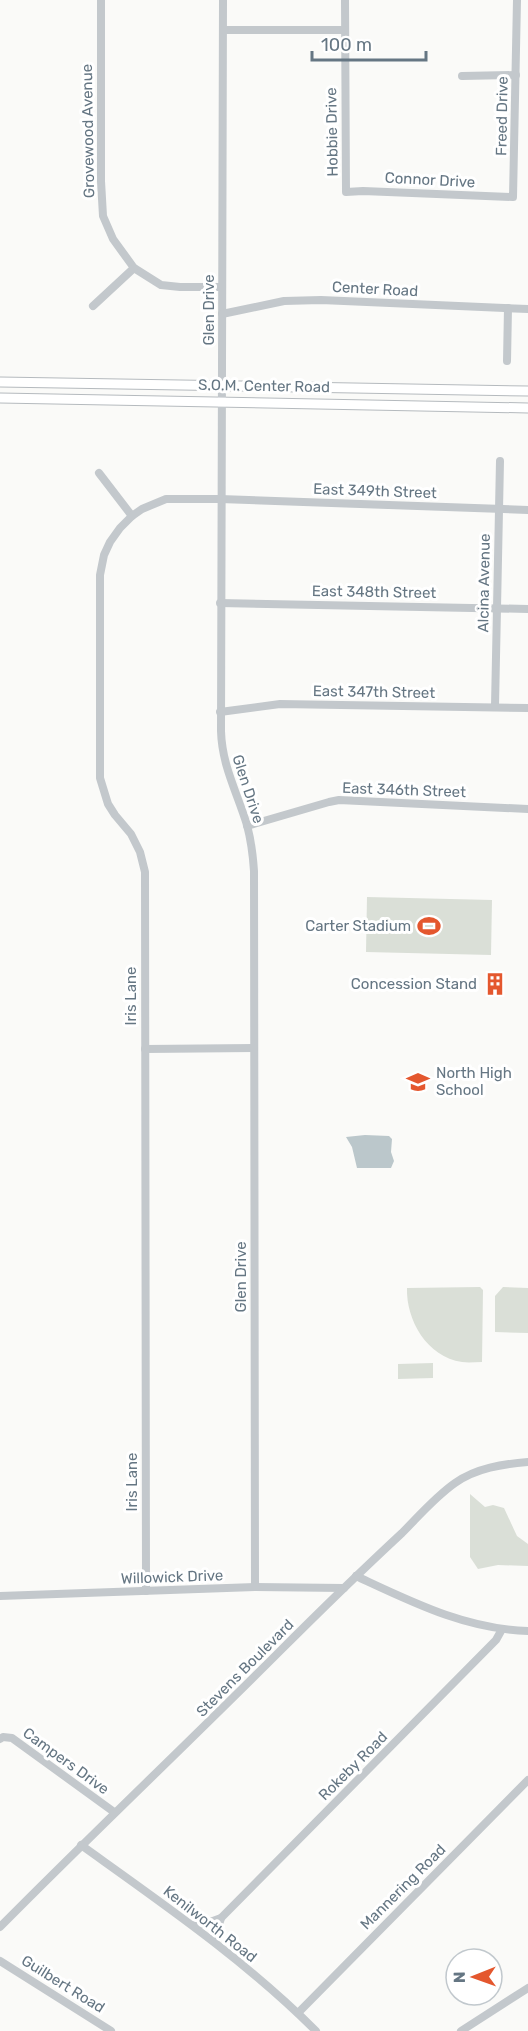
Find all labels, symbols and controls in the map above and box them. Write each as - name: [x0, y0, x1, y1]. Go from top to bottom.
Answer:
- scale bar: [312, 24, 426, 62]
- text: 100 m: [321, 34, 372, 56]
- street label: Grovewood Avenue: [78, 64, 98, 198]
- street label: Freed Drive: [492, 76, 512, 156]
- street label: Hobbie Drive: [322, 87, 342, 177]
- street label: Connor Drive: [384, 169, 476, 191]
- street label: Glen Drive: [200, 274, 218, 346]
- street label: Center Road: [331, 278, 419, 300]
- street label: S.O.M. Center Road: [198, 376, 330, 396]
- street label: East 349th Street: [313, 480, 437, 502]
- street label: Alcina Avenue: [474, 533, 494, 633]
- street label: East 348th Street: [312, 582, 437, 602]
- street label: East 347th Street: [313, 682, 435, 702]
- street label: Glen Drive: [228, 752, 268, 826]
- street label: East 346th Street: [342, 779, 466, 801]
- sports icon: Carter Stadium: [416, 913, 442, 939]
- place label: Carter Stadium: [305, 917, 411, 935]
- street label: Iris Lane: [122, 967, 140, 1025]
- building icon: Concession Stand: [482, 971, 508, 997]
- place label: Concession Stand: [351, 975, 477, 993]
- place label: North High School: [436, 1064, 512, 1099]
- school or university icon: North High School: [405, 1069, 431, 1095]
- street label: Glen Drive: [232, 1241, 250, 1313]
- street label: Iris Lane: [123, 1453, 141, 1511]
- street label: Willowick Drive: [120, 1566, 224, 1588]
- street label: Stevens Boulevard: [193, 1616, 297, 1720]
- street label: Campers Drive: [19, 1724, 113, 1798]
- street label: Rokeby Road: [315, 1728, 391, 1804]
- street label: Mannering Road: [357, 1841, 449, 1933]
- street label: Kenilworth Road: [160, 1882, 260, 1966]
- north arrow: [444, 1947, 504, 2007]
- street label: Guilbert Road: [18, 1951, 108, 2017]
- text: N: [450, 1971, 469, 1983]

